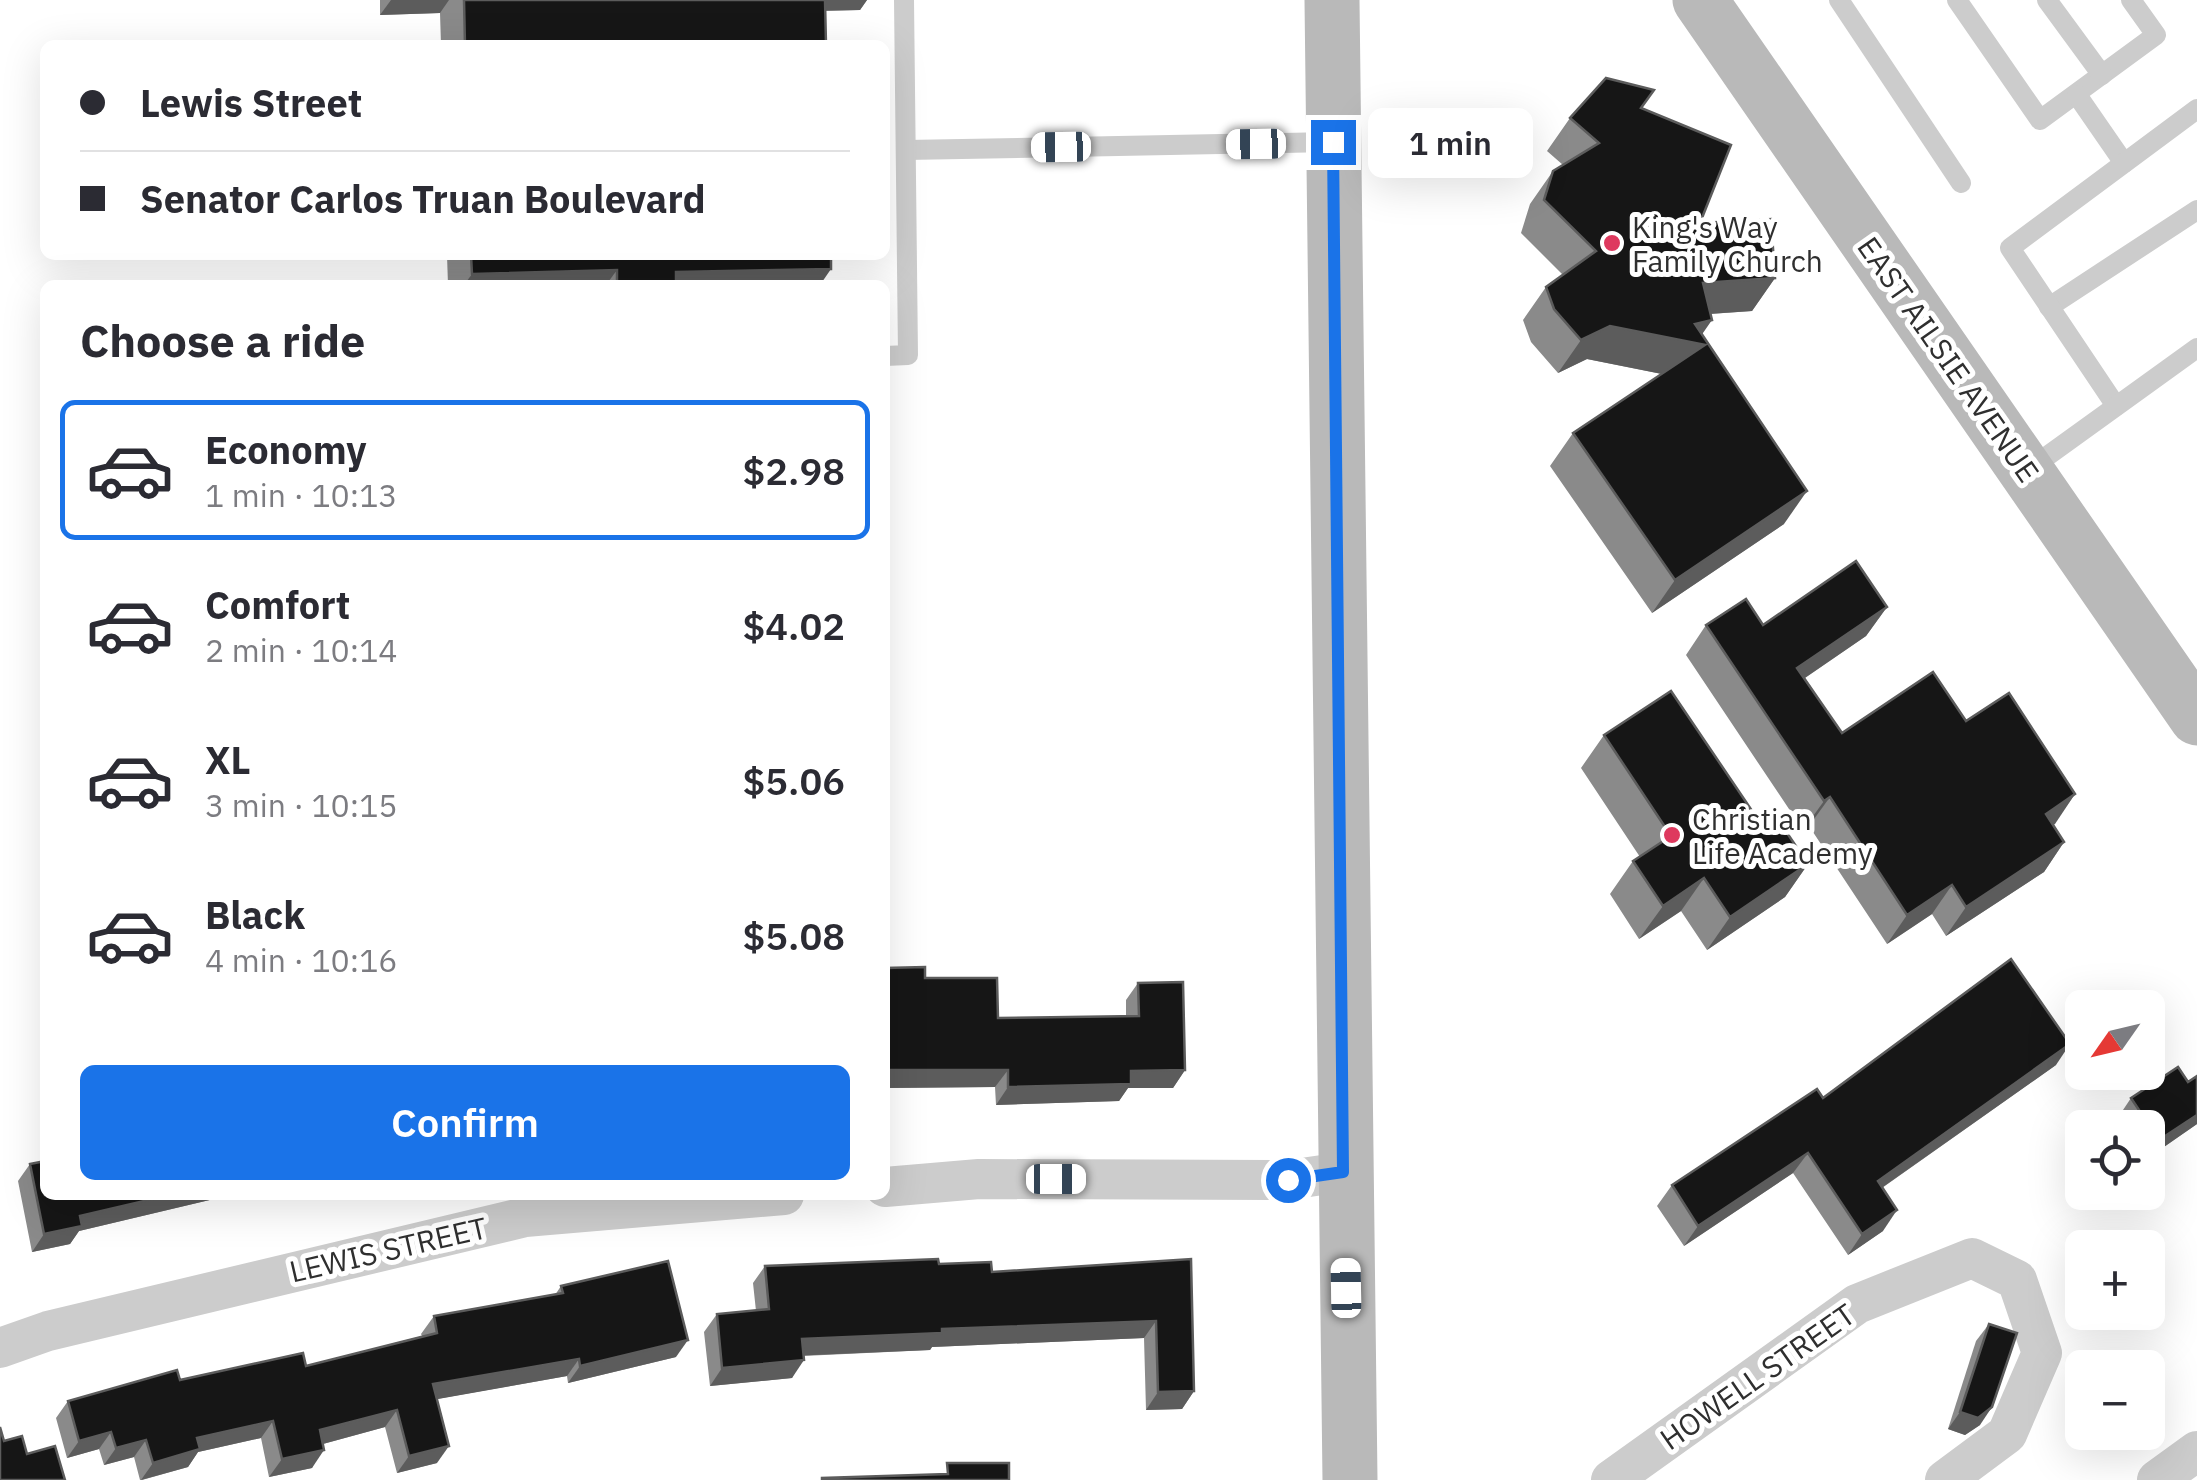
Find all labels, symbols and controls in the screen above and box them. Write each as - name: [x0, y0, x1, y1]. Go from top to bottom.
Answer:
- text: Lewis Street: [140, 78, 362, 127]
- callout: 1 min: [1368, 107, 1533, 177]
- route end: [1311, 120, 1356, 165]
- text: 1 min: [1409, 122, 1492, 164]
- car: [1226, 128, 1286, 160]
- car: [1031, 131, 1091, 163]
- text: Senator Carlos Truan Boulevard: [140, 174, 706, 223]
- place label: King's Way Family Church: [1632, 207, 1823, 280]
- street label: EAST AILSIE AVENUE: [1850, 229, 2048, 489]
- marker: King's Way Family Church: [1601, 232, 1623, 254]
- text: Choose a ride: [80, 311, 365, 369]
- icon: car: [85, 425, 175, 515]
- text: Economy: [205, 425, 367, 474]
- text: $2.98: [742, 446, 845, 495]
- text: 1 min · 10:13: [205, 474, 398, 516]
- icon: car: [85, 580, 175, 670]
- text: Comfort: [205, 580, 350, 629]
- text: $4.02: [742, 601, 845, 650]
- text: 2 min · 10:14: [205, 629, 398, 671]
- icon: car: [85, 735, 175, 825]
- text: XL: [205, 735, 251, 784]
- text: $5.06: [742, 756, 845, 805]
- text: 3 min · 10:15: [205, 784, 398, 826]
- place label: Christian Life Academy: [1692, 799, 1873, 872]
- marker: Christian Life Academy: [1661, 824, 1683, 846]
- icon: car: [85, 890, 175, 980]
- text: Black: [205, 890, 305, 939]
- text: $5.08: [742, 911, 845, 960]
- text: 4 min · 10:16: [205, 939, 398, 981]
- north arrow: [2065, 990, 2165, 1090]
- map controls: [2065, 990, 2165, 1450]
- button: Confirm: [80, 1065, 850, 1180]
- button: locate: [2065, 1110, 2165, 1210]
- route start: [1266, 1158, 1311, 1203]
- car: [1026, 1164, 1086, 1194]
- street label: LEWIS STREET: [286, 1207, 490, 1291]
- button: +: [2065, 1230, 2165, 1330]
- car: [1330, 1258, 1362, 1318]
- street label: HOWELL STREET: [1652, 1294, 1862, 1458]
- button: −: [2065, 1350, 2165, 1450]

